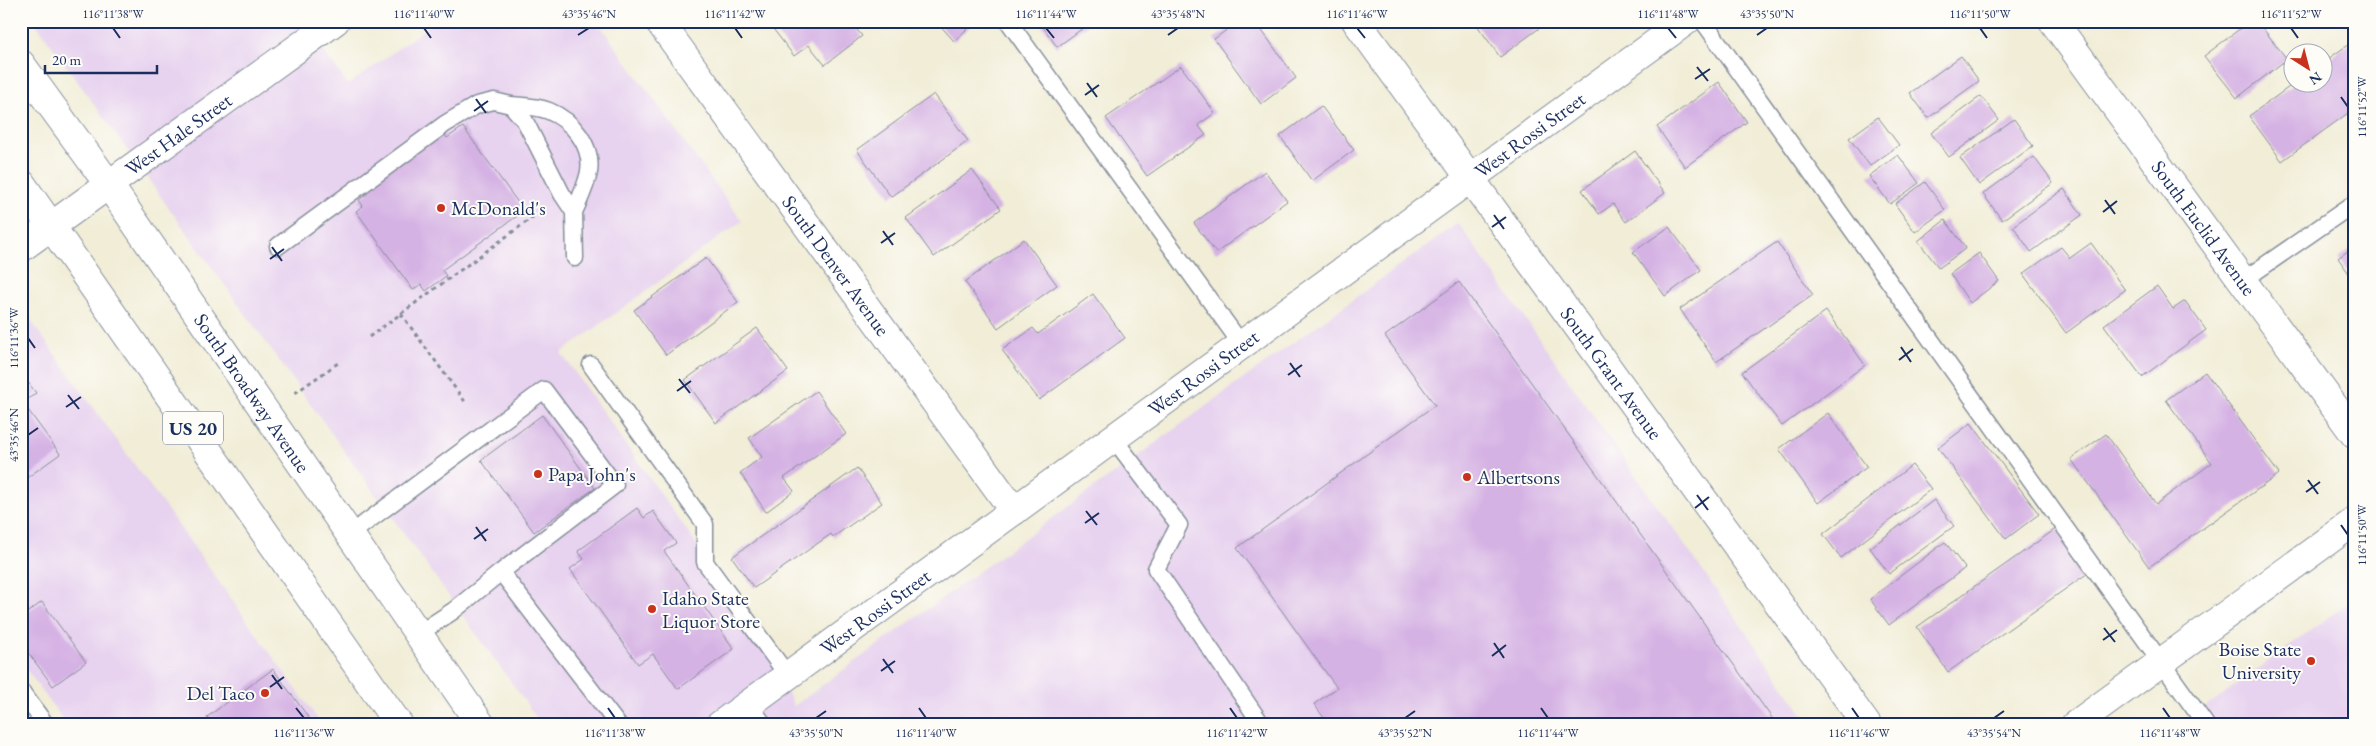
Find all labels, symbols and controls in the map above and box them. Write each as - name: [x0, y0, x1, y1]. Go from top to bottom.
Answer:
- text: 116°11'38"W: [82, 6, 145, 22]
- text: 116°11'40"W: [393, 6, 456, 22]
- text: 43°35'46"N: [562, 6, 616, 22]
- text: 116°11'42"W: [704, 6, 767, 22]
- text: 116°11'44"W: [1015, 6, 1078, 22]
- text: 43°35'48"N: [1151, 6, 1205, 22]
- text: 116°11'46"W: [1326, 6, 1389, 22]
- text: 116°11'48"W: [1637, 6, 1700, 22]
- text: 43°35'50"N: [1740, 6, 1794, 22]
- text: 116°11'50"W: [1949, 6, 2012, 22]
- text: 116°11'52"W: [2260, 6, 2323, 22]
- scale bar: [45, 42, 158, 74]
- north arrow: [2284, 42, 2334, 92]
- text: 20 m: [52, 50, 81, 69]
- text: N: [2305, 68, 2326, 90]
- text: 116°11'52"W: [2354, 75, 2370, 138]
- street label: West Rossi Street: [1469, 85, 1591, 184]
- street label: West Hale Street: [120, 87, 237, 182]
- street label: South Euclid Avenue: [2146, 155, 2262, 301]
- street label: South Denver Avenue: [777, 190, 896, 341]
- place label: McDonald's: [451, 195, 546, 221]
- marker: McDonald's: [435, 202, 447, 214]
- street label: South Grant Avenue: [1555, 301, 1669, 445]
- text: 116°11'36"W: [6, 306, 22, 369]
- street label: South Broadway Avenue: [188, 308, 316, 478]
- street label: West Rossi Street: [1143, 323, 1264, 422]
- text: 43°35'46"N: [6, 408, 22, 462]
- road number: US 20: [163, 412, 223, 444]
- place label: Papa John's: [548, 461, 636, 487]
- place label: Albertsons: [1476, 464, 1560, 490]
- marker: Papa John's: [532, 468, 544, 480]
- marker: Albertsons: [1461, 471, 1473, 483]
- text: 116°11'50"W: [2354, 503, 2370, 566]
- street label: West Rossi Street: [815, 562, 936, 661]
- place label: Idaho State Liquor Store: [662, 585, 760, 634]
- marker: Idaho State Liquor Store: [646, 603, 658, 615]
- place label: Boise State University: [2219, 636, 2301, 685]
- marker: Boise State University: [2305, 655, 2317, 667]
- place label: Del Taco: [186, 680, 255, 706]
- marker: Del Taco: [259, 687, 271, 699]
- text: 116°11'36"W: [273, 725, 336, 741]
- text: 116°11'38"W: [584, 725, 647, 741]
- text: 43°35'50"N: [789, 725, 843, 741]
- text: 116°11'40"W: [895, 725, 958, 741]
- text: 116°11'42"W: [1206, 725, 1269, 741]
- text: 43°35'52"N: [1378, 725, 1432, 741]
- text: 116°11'44"W: [1517, 725, 1580, 741]
- text: 116°11'46"W: [1828, 725, 1891, 741]
- text: 43°35'54"N: [1967, 725, 2021, 741]
- text: 116°11'48"W: [2139, 725, 2202, 741]

